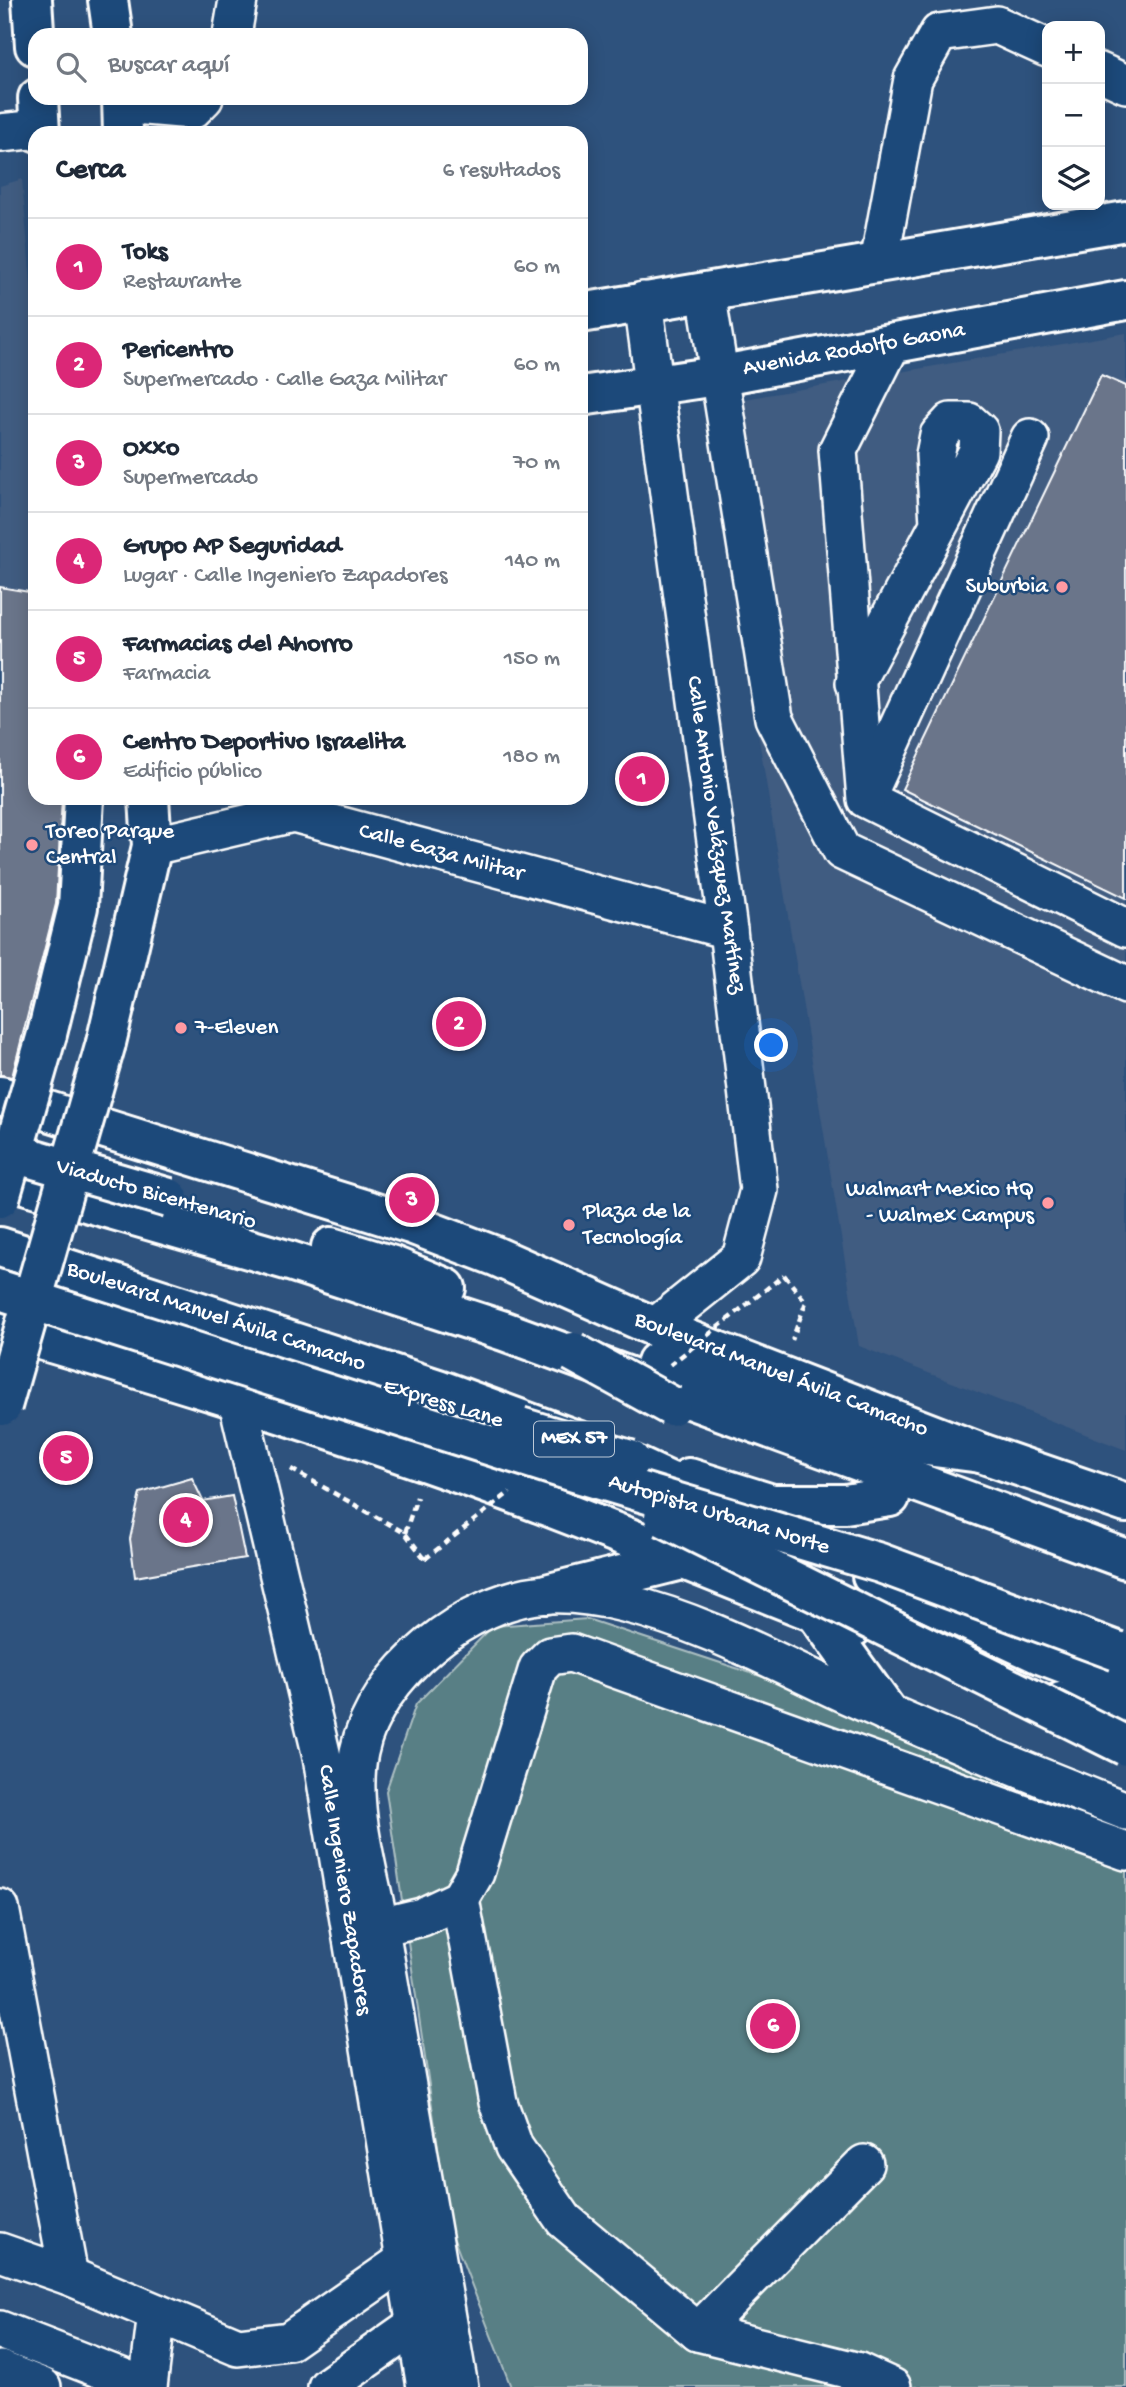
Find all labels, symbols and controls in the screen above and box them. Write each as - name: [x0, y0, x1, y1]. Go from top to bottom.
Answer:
- map controls: [1042, 21, 1105, 210]
- button: +: [1042, 21, 1105, 84]
- search box: [28, 28, 588, 105]
- icon: search: [52, 48, 90, 86]
- text: Buscar aquí: [108, 51, 230, 82]
- button: −: [1042, 84, 1105, 147]
- button: layers: [1042, 147, 1105, 210]
- text: Cerca: [56, 154, 125, 189]
- text: 6 resultados: [443, 158, 560, 185]
- text: Toks: [123, 238, 168, 269]
- text: 1: [74, 254, 84, 281]
- text: 60 m: [514, 254, 560, 281]
- text: Restaurante: [123, 269, 241, 296]
- street label: Avenida Rodolfo Gaona: [741, 317, 968, 383]
- text: Pericentro: [123, 336, 234, 367]
- text: 2: [73, 352, 85, 379]
- text: 60 m: [514, 352, 560, 379]
- text: Supermercado · Calle Gaza Militar: [123, 367, 446, 394]
- text: Oxxo: [123, 434, 180, 465]
- text: 3: [73, 450, 85, 477]
- text: 70 m: [513, 450, 560, 477]
- text: Supermercado: [123, 465, 258, 492]
- text: Grupo AP Seguridad: [123, 532, 341, 563]
- text: 4: [74, 548, 84, 575]
- text: 140 m: [505, 548, 560, 575]
- text: Lugar · Calle Ingeniero Zapadores: [123, 563, 447, 590]
- place label: Suburbia: [966, 574, 1049, 601]
- marker: Suburbia: [1054, 579, 1070, 595]
- text: Farmacias del Ahorro: [123, 630, 353, 661]
- text: 5: [73, 646, 85, 673]
- text: 150 m: [504, 646, 560, 673]
- text: Farmacia: [123, 661, 210, 688]
- street label: Calle Antonio Velázquez Martínez: [679, 674, 751, 996]
- text: Centro Deportivo Israelita: [123, 728, 405, 759]
- text: 6: [73, 744, 85, 771]
- text: 180 m: [503, 744, 560, 771]
- pin: 1: [619, 753, 665, 805]
- text: Edificio público: [123, 759, 262, 786]
- street label: Calle Gaza Militar: [356, 818, 528, 888]
- place label: Toreo Parque Central: [44, 819, 175, 872]
- marker: Toreo Parque Central: [24, 837, 40, 853]
- pin: 2: [436, 998, 482, 1050]
- place label: 7-Eleven: [194, 1015, 278, 1042]
- marker: 7-Eleven: [173, 1020, 189, 1036]
- your location: [754, 1028, 788, 1062]
- street label: Viaducto Bicentenario: [52, 1153, 259, 1236]
- pin: 3: [389, 1174, 435, 1226]
- place label: Walmart Mexico HQ - Walmex Campus: [846, 1177, 1035, 1230]
- marker: Walmart Mexico HQ - Walmex Campus: [1040, 1195, 1056, 1211]
- place label: Plaza de la Tecnología: [581, 1199, 692, 1252]
- marker: Plaza de la Tecnología: [561, 1217, 577, 1233]
- street label: Boulevard Manuel Ávila Camacho: [62, 1255, 369, 1378]
- street label: Boulevard Manuel Ávila Camacho: [629, 1305, 932, 1444]
- street label: Express Lane: [380, 1373, 507, 1435]
- road number: MEX 57: [534, 1422, 614, 1456]
- pin: 5: [43, 1432, 89, 1484]
- street label: Autopista Urbana Norte: [605, 1468, 834, 1562]
- pin: 4: [163, 1494, 209, 1546]
- street label: Calle Ingeniero Zapadores: [311, 1763, 377, 2018]
- pin: 6: [750, 2000, 796, 2052]

